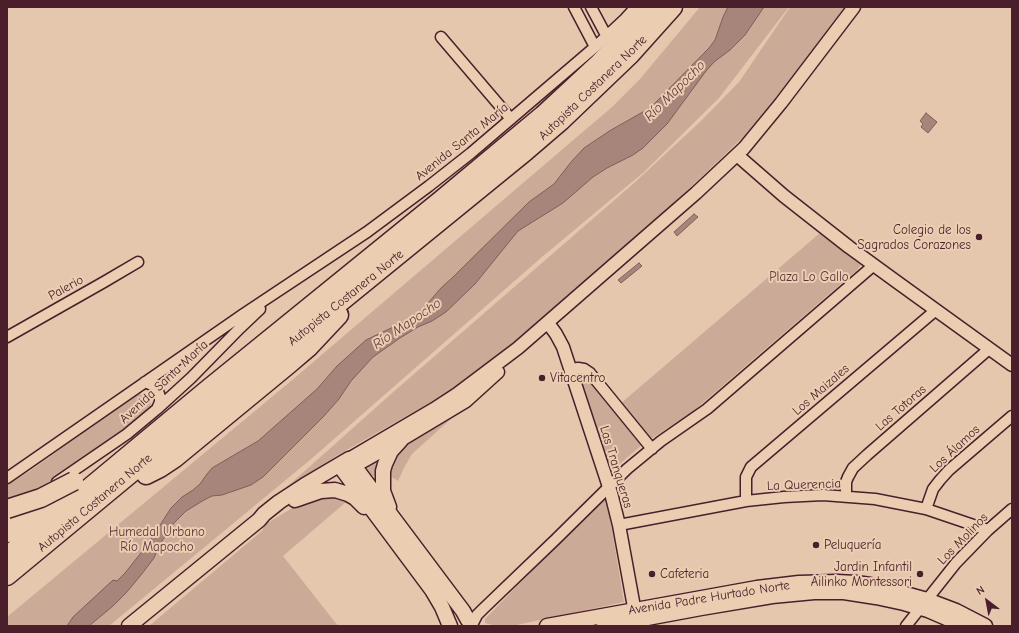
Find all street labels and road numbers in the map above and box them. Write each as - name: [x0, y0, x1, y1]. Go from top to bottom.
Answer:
- street label: Autopista Costanera Norte: [536, 32, 650, 144]
- street label: Avenida Santa María: [412, 100, 512, 184]
- street label: Autopista Costanera Norte: [285, 247, 407, 349]
- street label: Palerio: [46, 272, 86, 304]
- street label: Avenida Santa María: [117, 337, 211, 427]
- street label: Los Maizales: [789, 361, 853, 419]
- street label: Las Totoras: [872, 382, 930, 434]
- street label: Los Álamos: [927, 422, 983, 476]
- street label: Las Tranqueras: [596, 424, 636, 510]
- street label: Autopista Costanera Norte: [35, 451, 155, 555]
- street label: La Querencia: [767, 476, 841, 494]
- street label: Los Molinos: [935, 510, 991, 568]
- street label: Avenida Padre Hurtado Norte: [627, 578, 791, 618]

